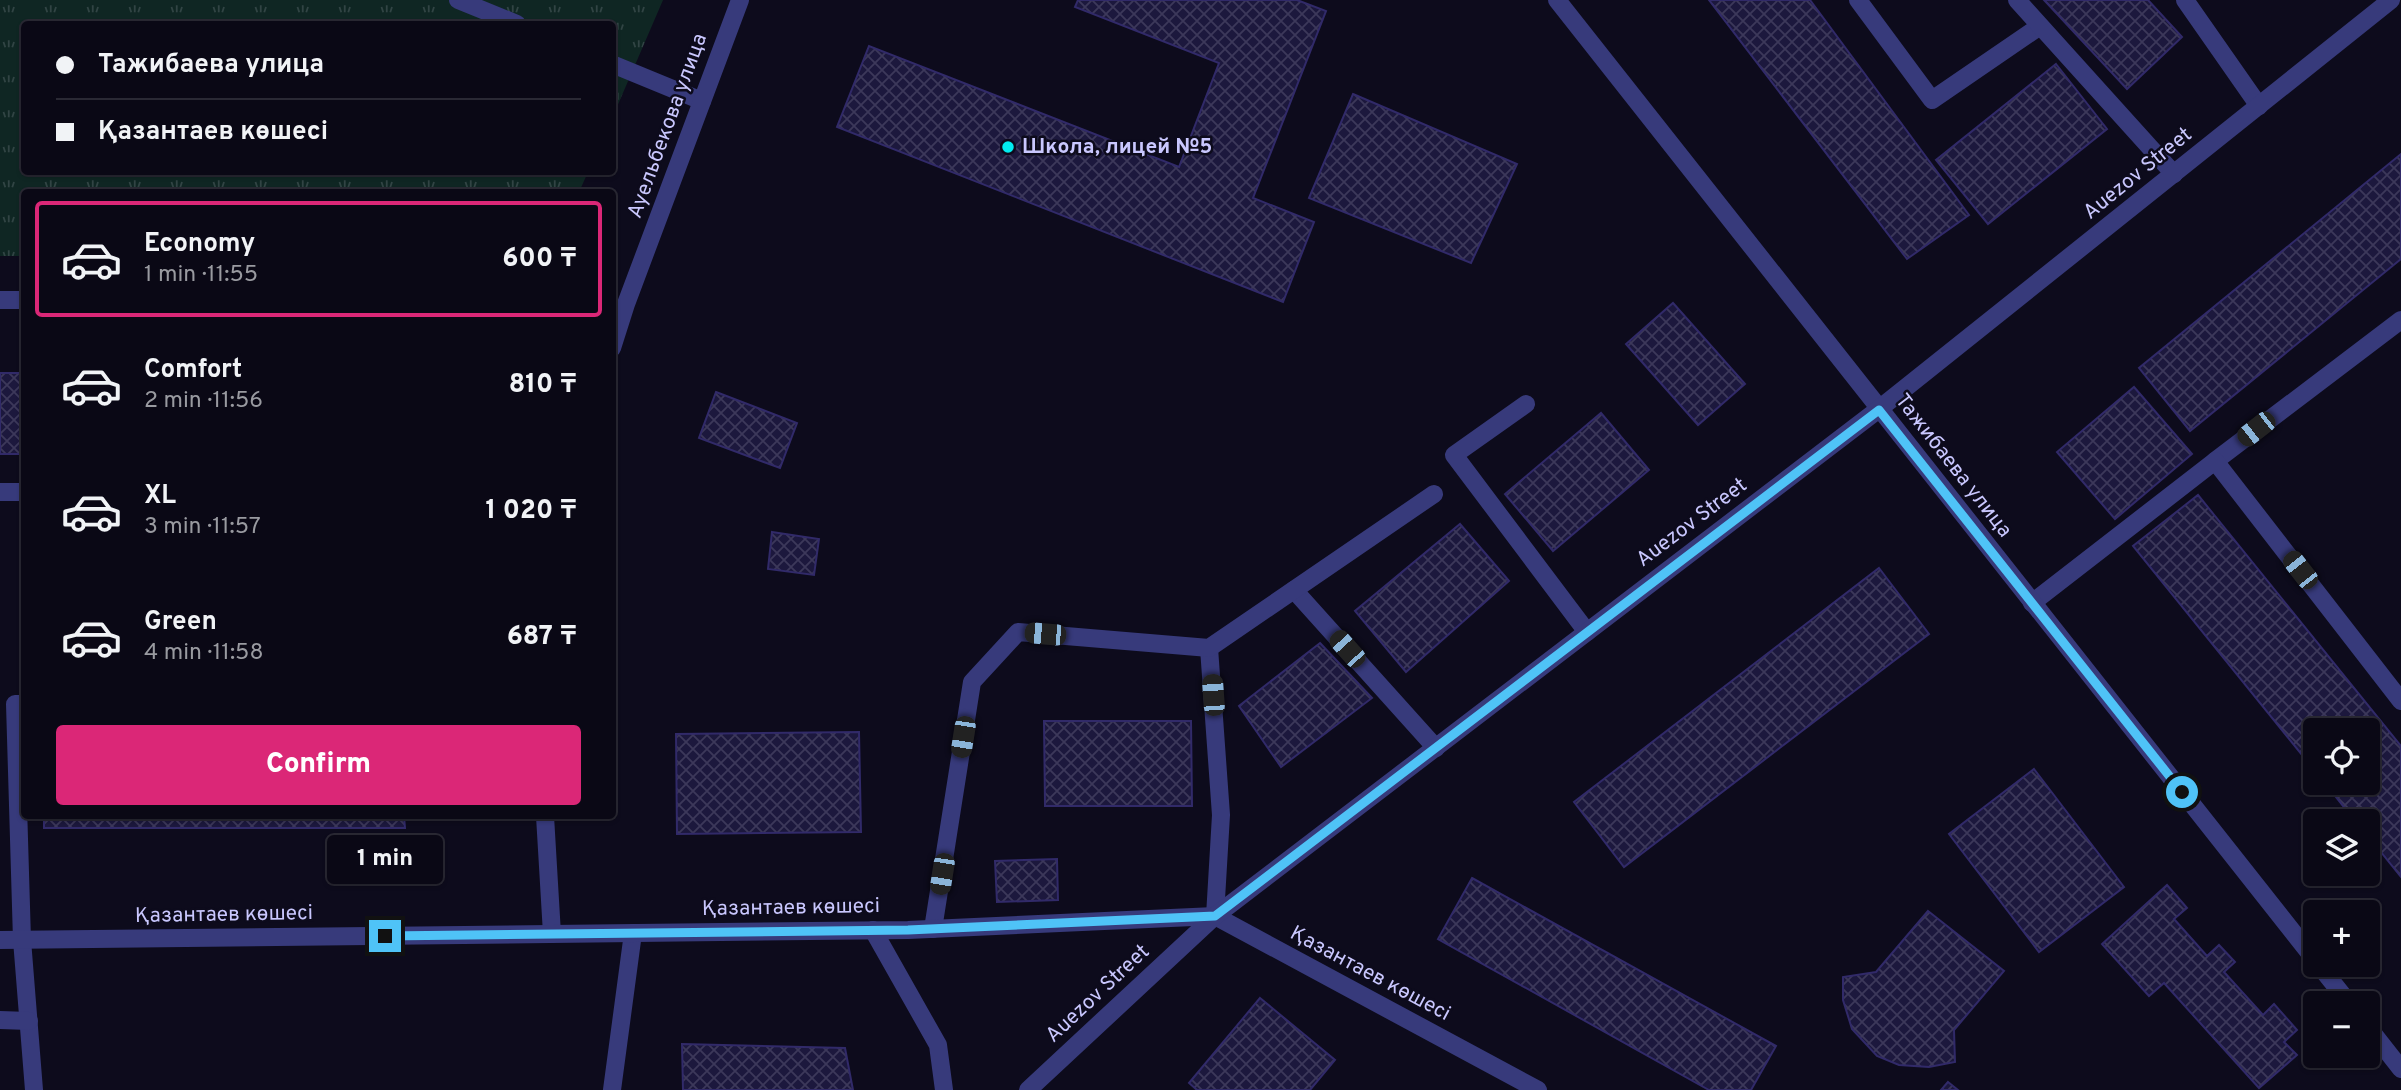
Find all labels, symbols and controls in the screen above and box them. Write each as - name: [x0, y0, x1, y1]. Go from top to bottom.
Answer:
- street label: Ауельбекова улица: [622, 30, 714, 222]
- text: Тажибаева улица: [98, 49, 324, 82]
- text: Қазантаев көшесі: [98, 116, 328, 149]
- street label: Auezov Street: [2078, 122, 2198, 226]
- place label: Школа, лицей №5: [1022, 134, 1212, 161]
- marker: Школа, лицей №5: [1000, 139, 1016, 155]
- icon: car: [60, 228, 123, 291]
- text: Economy: [144, 228, 255, 261]
- text: 600 ₸: [502, 243, 577, 276]
- text: 1 min · 11:55: [144, 261, 258, 290]
- icon: car: [60, 354, 123, 417]
- text: Comfort: [144, 354, 242, 387]
- text: 810 ₸: [509, 369, 577, 402]
- text: 2 min · 11:56: [144, 387, 263, 416]
- street label: Тажибаева улица: [1888, 389, 2018, 543]
- car: [2233, 408, 2280, 450]
- street label: Auezov Street: [1631, 472, 1753, 574]
- icon: car: [60, 480, 123, 543]
- text: XL: [144, 480, 176, 513]
- text: 1 020 ₸: [486, 495, 577, 528]
- text: 3 min · 11:57: [144, 513, 261, 542]
- car: [2279, 547, 2322, 593]
- icon: car: [60, 606, 123, 669]
- text: Green: [144, 606, 217, 639]
- text: 687 ₸: [507, 621, 577, 654]
- car: [1024, 622, 1067, 646]
- car: [1326, 626, 1369, 672]
- text: 4 min · 11:58: [144, 639, 263, 668]
- car: [1202, 673, 1225, 717]
- car: [950, 715, 977, 759]
- map controls: [2303, 718, 2380, 1068]
- button: locate: [2303, 718, 2380, 795]
- button: Confirm: [56, 725, 581, 805]
- route start: [2166, 776, 2198, 808]
- button: layers: [2303, 809, 2380, 886]
- callout: 1 min: [327, 834, 443, 884]
- text: 1 min: [357, 845, 413, 874]
- car: [929, 852, 956, 896]
- street label: Қазантаев көшесі: [702, 893, 880, 923]
- street label: Қазантаев көшесі: [135, 900, 313, 930]
- button: +: [2303, 900, 2380, 977]
- route end: [369, 920, 401, 952]
- street label: Қазантаев көшесі: [1285, 920, 1455, 1028]
- street label: Auezov Street: [1040, 939, 1156, 1049]
- button: −: [2303, 991, 2380, 1068]

